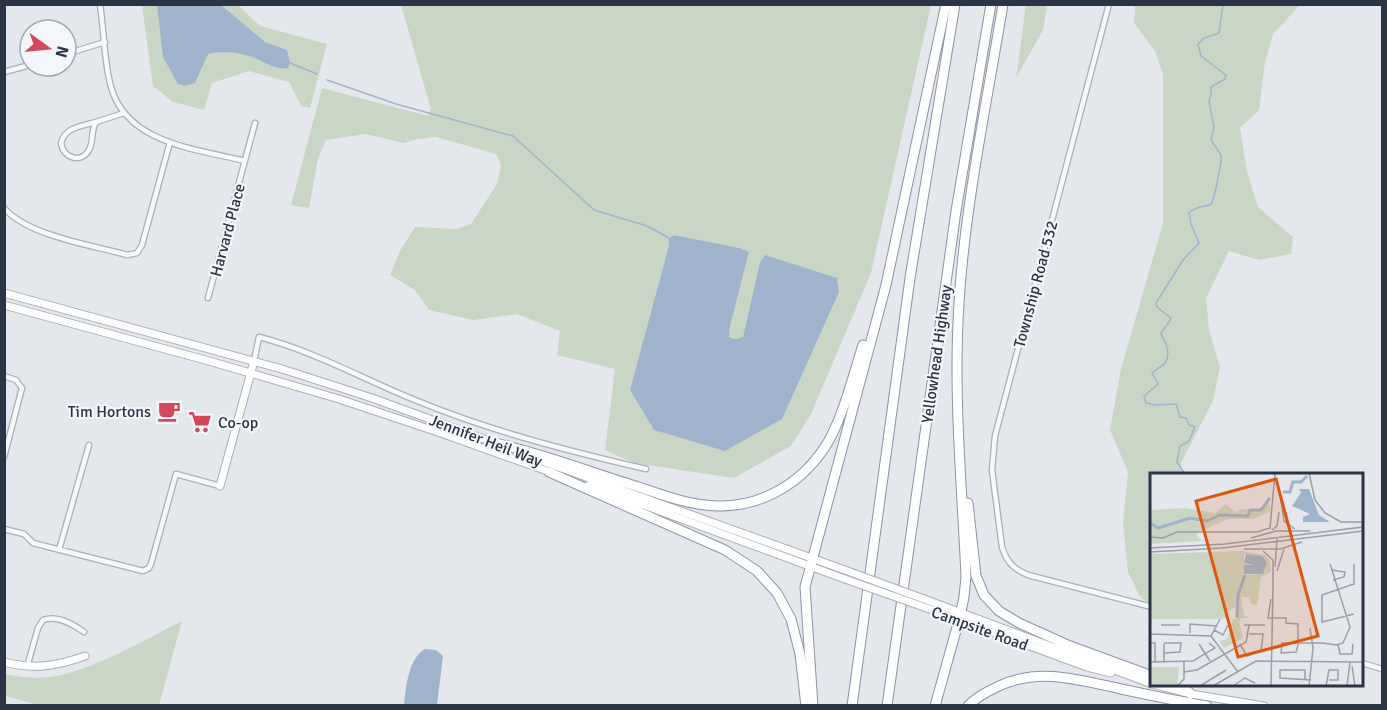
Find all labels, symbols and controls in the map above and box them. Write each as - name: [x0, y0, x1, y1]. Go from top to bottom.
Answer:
- north arrow: [18, 18, 78, 78]
- text: N: [50, 44, 73, 60]
- street label: Harvard Place: [206, 181, 250, 279]
- street label: Township Road 532: [1009, 219, 1063, 350]
- street label: Yellowhead Highway: [917, 283, 957, 425]
- cafe icon: Tim Hortons: [156, 398, 182, 424]
- place label: Tim Hortons: [68, 402, 151, 422]
- supermarket icon: Co-op: [187, 409, 213, 435]
- street label: Jennifer Heil Way: [426, 410, 545, 472]
- place label: Co-op: [218, 413, 258, 433]
- inset map: [1150, 473, 1363, 686]
- street label: Campsite Road: [929, 602, 1031, 656]

